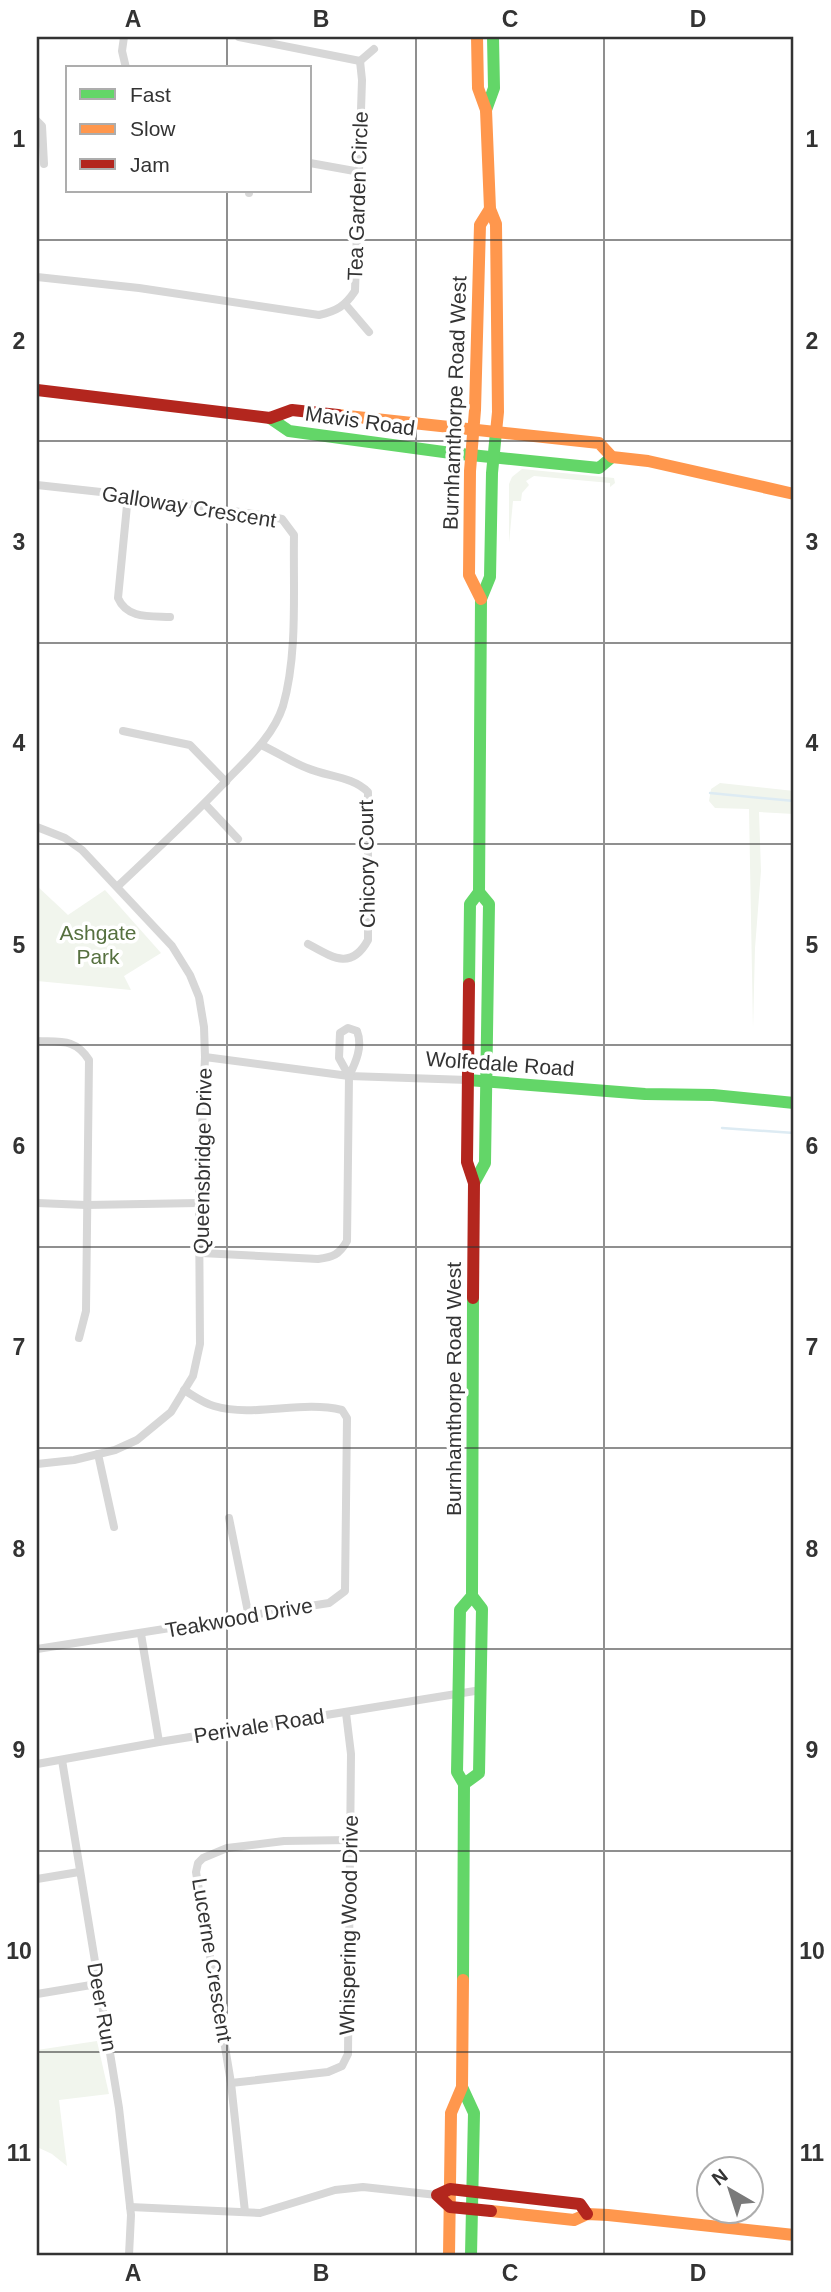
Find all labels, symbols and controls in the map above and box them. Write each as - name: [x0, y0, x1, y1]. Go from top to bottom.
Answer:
- text: A: [125, 6, 141, 32]
- text: B: [313, 6, 329, 32]
- text: C: [502, 6, 518, 32]
- text: D: [690, 6, 706, 32]
- legend: [66, 66, 312, 192]
- text: Fast: [130, 83, 171, 106]
- street label: Tea Garden Circle: [343, 111, 372, 281]
- text: Slow: [130, 117, 176, 140]
- text: 1: [13, 126, 26, 152]
- text: 1: [806, 126, 819, 152]
- text: Jam: [130, 153, 170, 176]
- street label: Burnhamthorpe Road West: [439, 275, 470, 530]
- text: 2: [13, 328, 25, 354]
- text: 2: [806, 328, 818, 354]
- street label: Mavis Road: [304, 401, 417, 440]
- street label: Galloway Crescent: [100, 481, 278, 532]
- text: 3: [13, 529, 25, 555]
- text: 3: [806, 529, 818, 555]
- text: 4: [13, 730, 26, 756]
- text: 4: [806, 730, 819, 756]
- street label: Chicory Court: [354, 799, 379, 928]
- park label: Ashgate Park: [59, 921, 137, 968]
- text: 5: [13, 932, 26, 958]
- text: 5: [806, 932, 819, 958]
- street label: Wolfedale Road: [425, 1047, 575, 1080]
- street label: Queensbridge Drive: [189, 1067, 216, 1255]
- text: 6: [13, 1133, 25, 1159]
- text: 6: [806, 1133, 818, 1159]
- street label: Burnhamthorpe Road West: [442, 1262, 465, 1516]
- text: 7: [13, 1334, 25, 1360]
- text: 7: [806, 1334, 818, 1360]
- text: 8: [13, 1536, 26, 1562]
- text: 8: [806, 1536, 819, 1562]
- street label: Teakwood Drive: [163, 1593, 314, 1642]
- street label: Perivale Road: [192, 1704, 326, 1747]
- text: 9: [13, 1737, 25, 1763]
- text: 9: [806, 1737, 818, 1763]
- street label: Whispering Wood Drive: [335, 1815, 362, 2035]
- street label: Lucerne Crescent: [188, 1876, 237, 2044]
- text: 10: [6, 1938, 32, 1964]
- text: 10: [799, 1938, 825, 1964]
- street label: Deer Run: [83, 1961, 122, 2053]
- text: 11: [7, 2140, 31, 2166]
- text: 11: [800, 2140, 824, 2166]
- north arrow: [694, 2156, 764, 2226]
- text: N: [708, 2165, 732, 2190]
- text: A: [125, 2260, 141, 2286]
- text: B: [313, 2260, 329, 2286]
- text: C: [502, 2260, 518, 2286]
- text: D: [690, 2260, 706, 2286]

